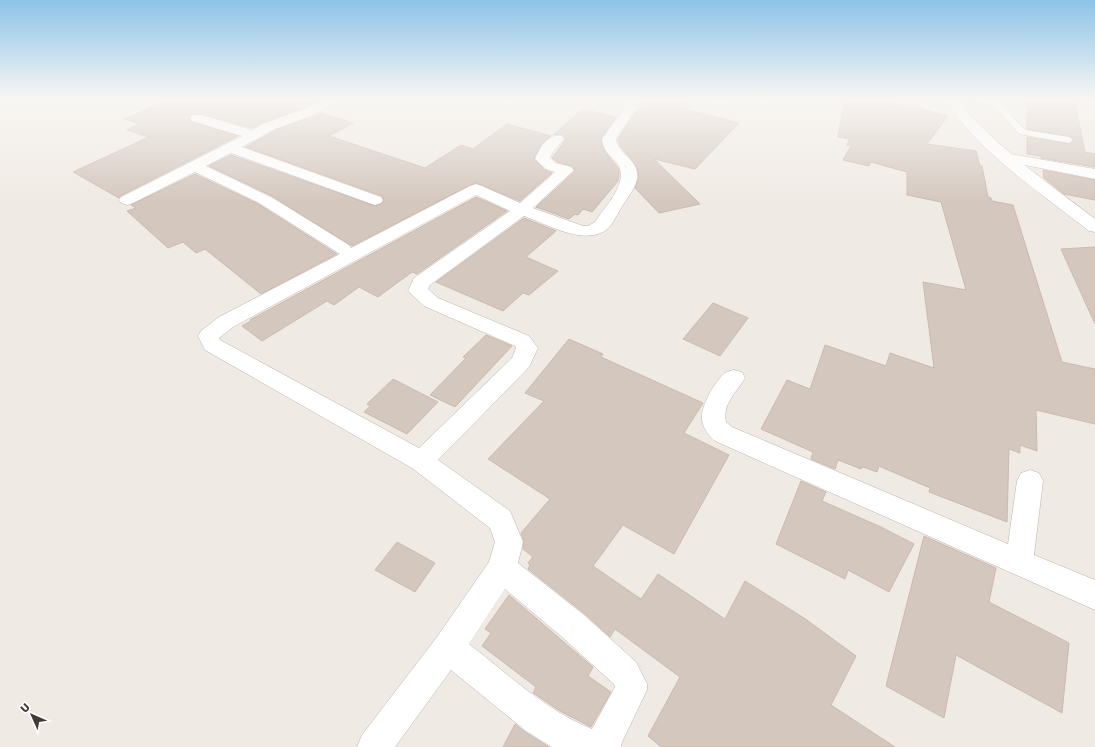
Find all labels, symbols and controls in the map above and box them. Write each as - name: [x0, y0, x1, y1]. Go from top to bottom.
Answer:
- north arrow: [12, 695, 52, 735]
- text: U: [18, 701, 33, 716]

